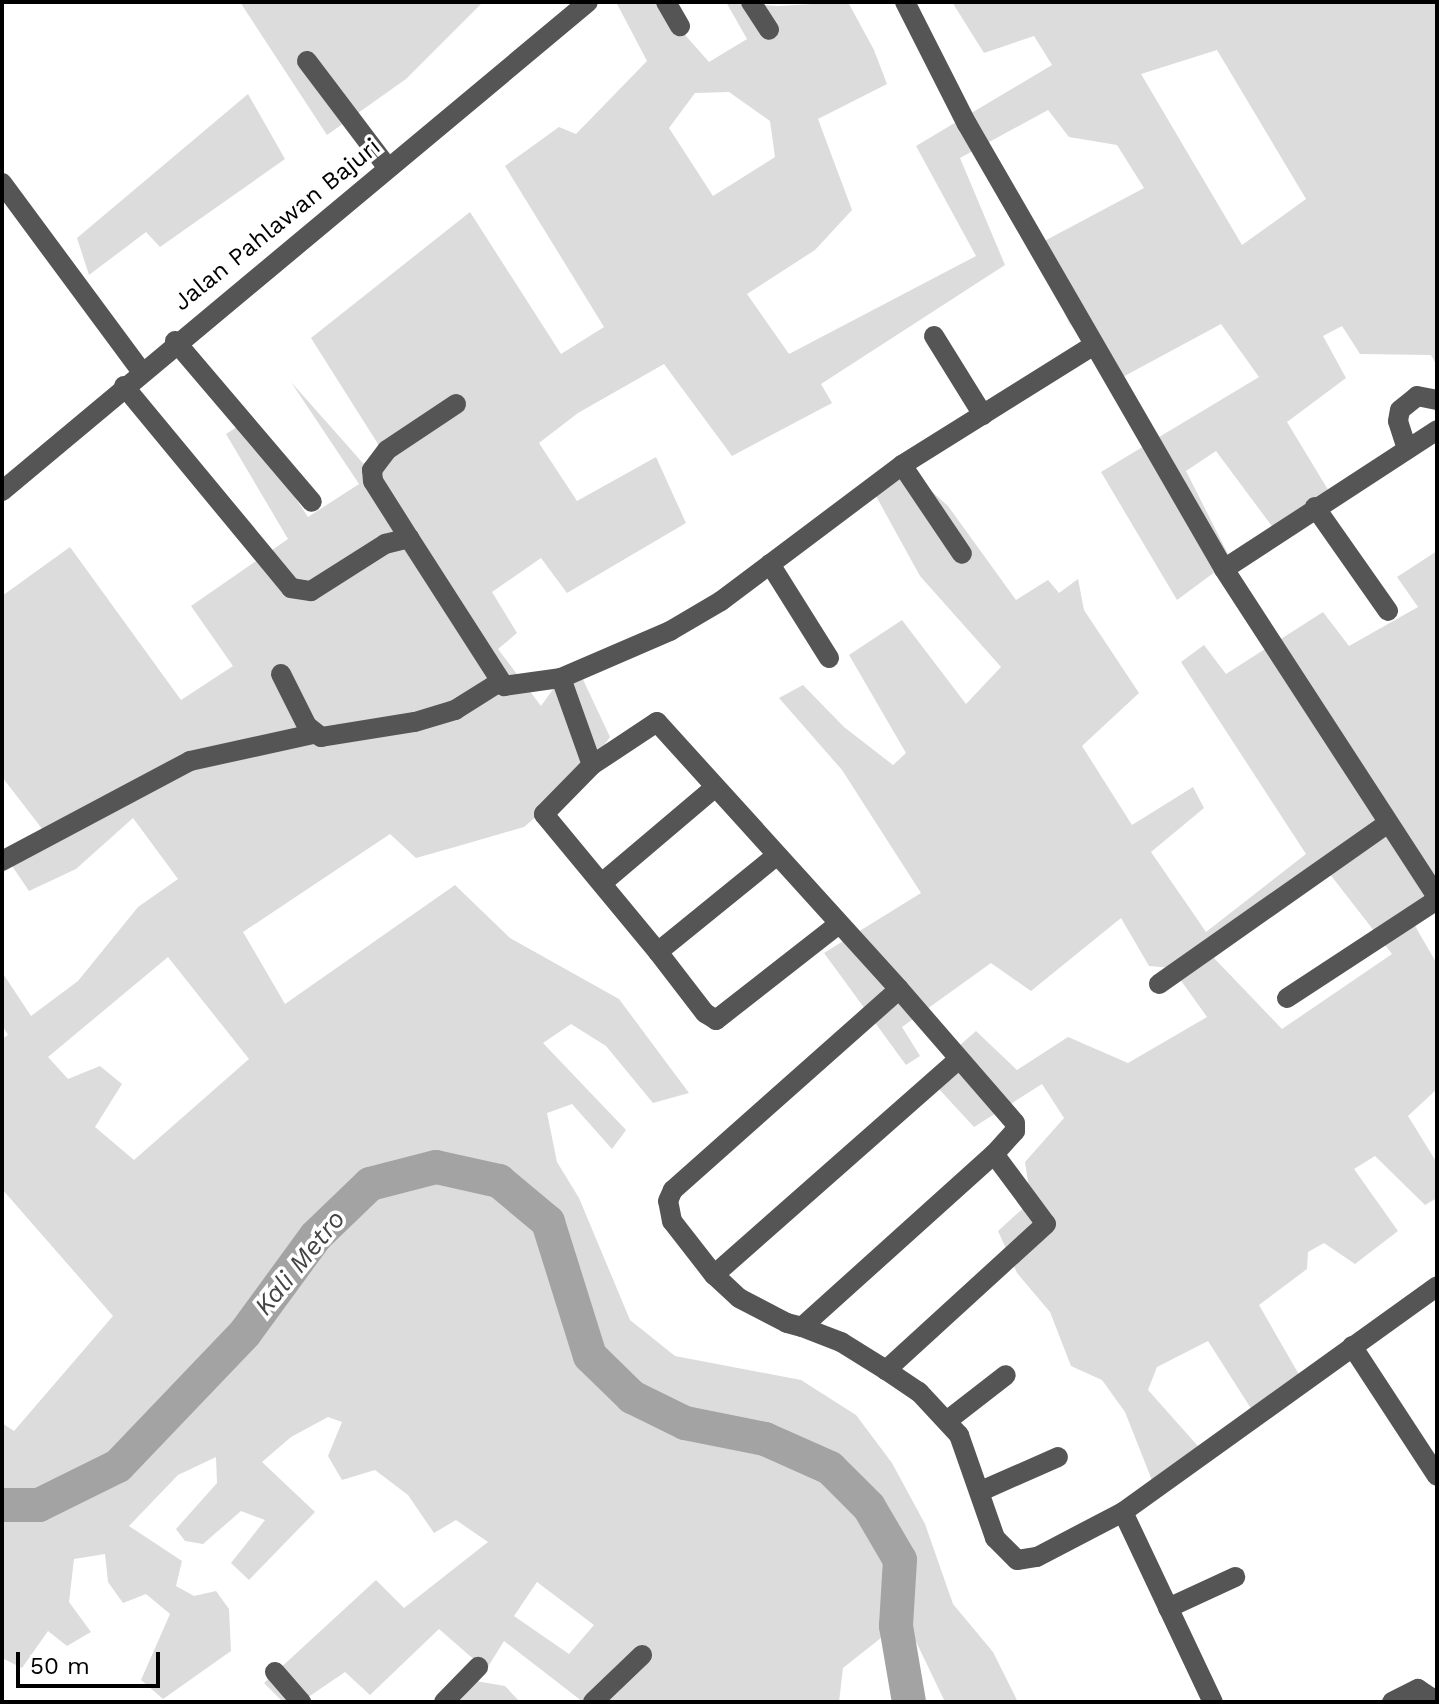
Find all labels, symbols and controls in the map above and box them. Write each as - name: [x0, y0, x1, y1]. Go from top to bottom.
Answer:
- street label: Jalan Pahlawan Bajuri: [168, 133, 386, 317]
- water label: Kali Metro: [248, 1204, 352, 1322]
- scale bar: [20, 1636, 164, 1686]
- text: 50 m: [30, 1652, 90, 1680]

